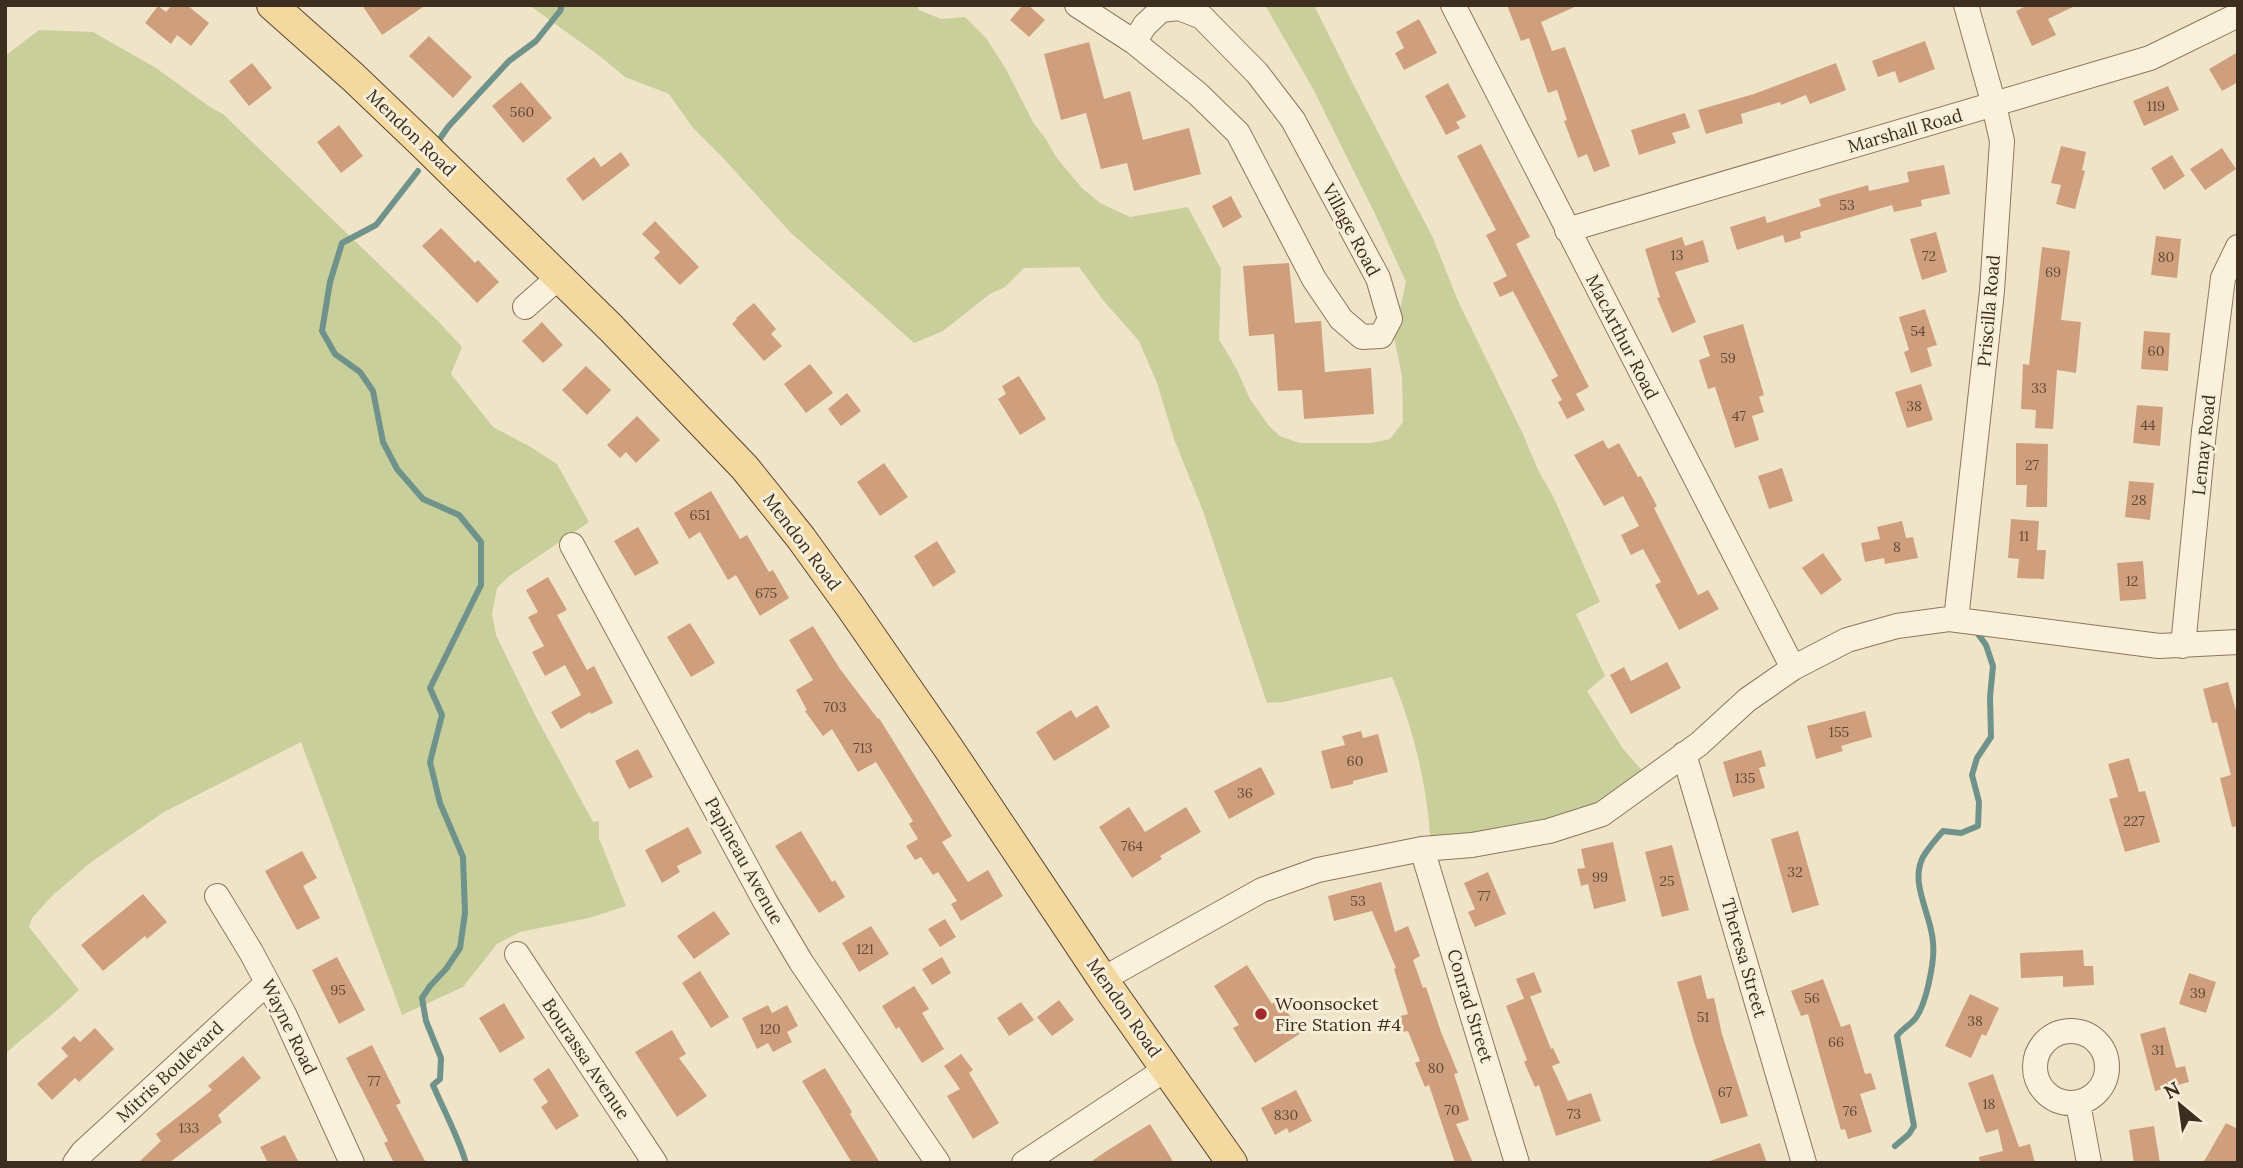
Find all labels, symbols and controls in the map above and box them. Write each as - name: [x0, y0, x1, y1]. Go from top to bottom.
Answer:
- street label: Mendon Road: [362, 84, 461, 181]
- house number: 119: [2147, 97, 2165, 115]
- house number: 560: [510, 103, 534, 121]
- street label: Marshall Road: [1845, 103, 1965, 158]
- street label: Village Road: [1317, 179, 1386, 280]
- house number: 53: [1839, 196, 1855, 214]
- house number: 13: [1671, 246, 1684, 264]
- house number: 72: [1922, 247, 1936, 265]
- house number: 80: [2158, 248, 2174, 266]
- street label: Priscilla Road: [1972, 254, 2005, 368]
- house number: 69: [2045, 263, 2061, 281]
- street label: MacArthur Road: [1581, 270, 1664, 403]
- house number: 54: [1910, 322, 1926, 340]
- house number: 60: [2148, 342, 2164, 360]
- house number: 59: [1720, 349, 1736, 367]
- house number: 33: [2031, 379, 2047, 397]
- street label: Lemay Road: [2187, 393, 2220, 497]
- house number: 38: [1906, 397, 1922, 415]
- house number: 47: [1732, 407, 1747, 425]
- house number: 44: [2140, 416, 2156, 434]
- house number: 27: [2025, 456, 2040, 474]
- street label: Mendon Road: [758, 489, 847, 595]
- house number: 28: [2131, 491, 2147, 509]
- house number: 651: [690, 506, 710, 524]
- house number: 11: [2019, 527, 2029, 545]
- house number: 8: [1893, 538, 1901, 556]
- house number: 12: [2126, 572, 2138, 590]
- house number: 675: [755, 584, 777, 602]
- house number: 703: [824, 698, 847, 716]
- house number: 155: [1829, 723, 1849, 741]
- house number: 713: [853, 739, 873, 757]
- house number: 60: [1347, 752, 1363, 770]
- house number: 135: [1735, 769, 1755, 787]
- house number: 36: [1237, 784, 1253, 802]
- street label: Papineau Avenue: [700, 793, 789, 929]
- house number: 227: [2123, 812, 2145, 830]
- house number: 764: [1121, 837, 1143, 855]
- house number: 32: [1787, 863, 1803, 881]
- house number: 99: [1592, 868, 1608, 886]
- house number: 25: [1659, 872, 1675, 890]
- house number: 77: [1478, 887, 1491, 905]
- house number: 53: [1350, 892, 1366, 910]
- street label: Theresa Street: [1716, 896, 1772, 1020]
- house number: 121: [856, 940, 874, 958]
- street label: Conrad Street: [1442, 946, 1499, 1065]
- street label: Mendon Road: [1082, 954, 1167, 1062]
- street label: Wayne Road: [257, 975, 322, 1078]
- house number: 95: [330, 981, 346, 999]
- house number: 39: [2190, 984, 2206, 1002]
- house number: 56: [1804, 989, 1820, 1007]
- place label: Woonsocket Fire Station #4: [1275, 992, 1401, 1036]
- street label: Bourassa Avenue: [537, 994, 636, 1124]
- marker: Woonsocket Fire Station #4: [1253, 1006, 1269, 1022]
- house number: 51: [1697, 1008, 1709, 1026]
- house number: 38: [1967, 1012, 1983, 1030]
- street label: Mitris Boulevard: [111, 1016, 228, 1127]
- house number: 120: [759, 1020, 781, 1038]
- house number: 66: [1828, 1033, 1844, 1051]
- house number: 31: [2152, 1041, 2164, 1059]
- house number: 80: [1428, 1059, 1444, 1077]
- north arrow: [2145, 1070, 2215, 1140]
- house number: 77: [368, 1072, 381, 1090]
- text: N: [2160, 1076, 2184, 1104]
- house number: 67: [1718, 1083, 1733, 1101]
- house number: 18: [1983, 1095, 1996, 1113]
- house number: 70: [1444, 1101, 1460, 1119]
- house number: 76: [1843, 1102, 1857, 1120]
- house number: 73: [1567, 1105, 1581, 1123]
- house number: 830: [1274, 1106, 1298, 1124]
- house number: 133: [179, 1119, 200, 1137]

